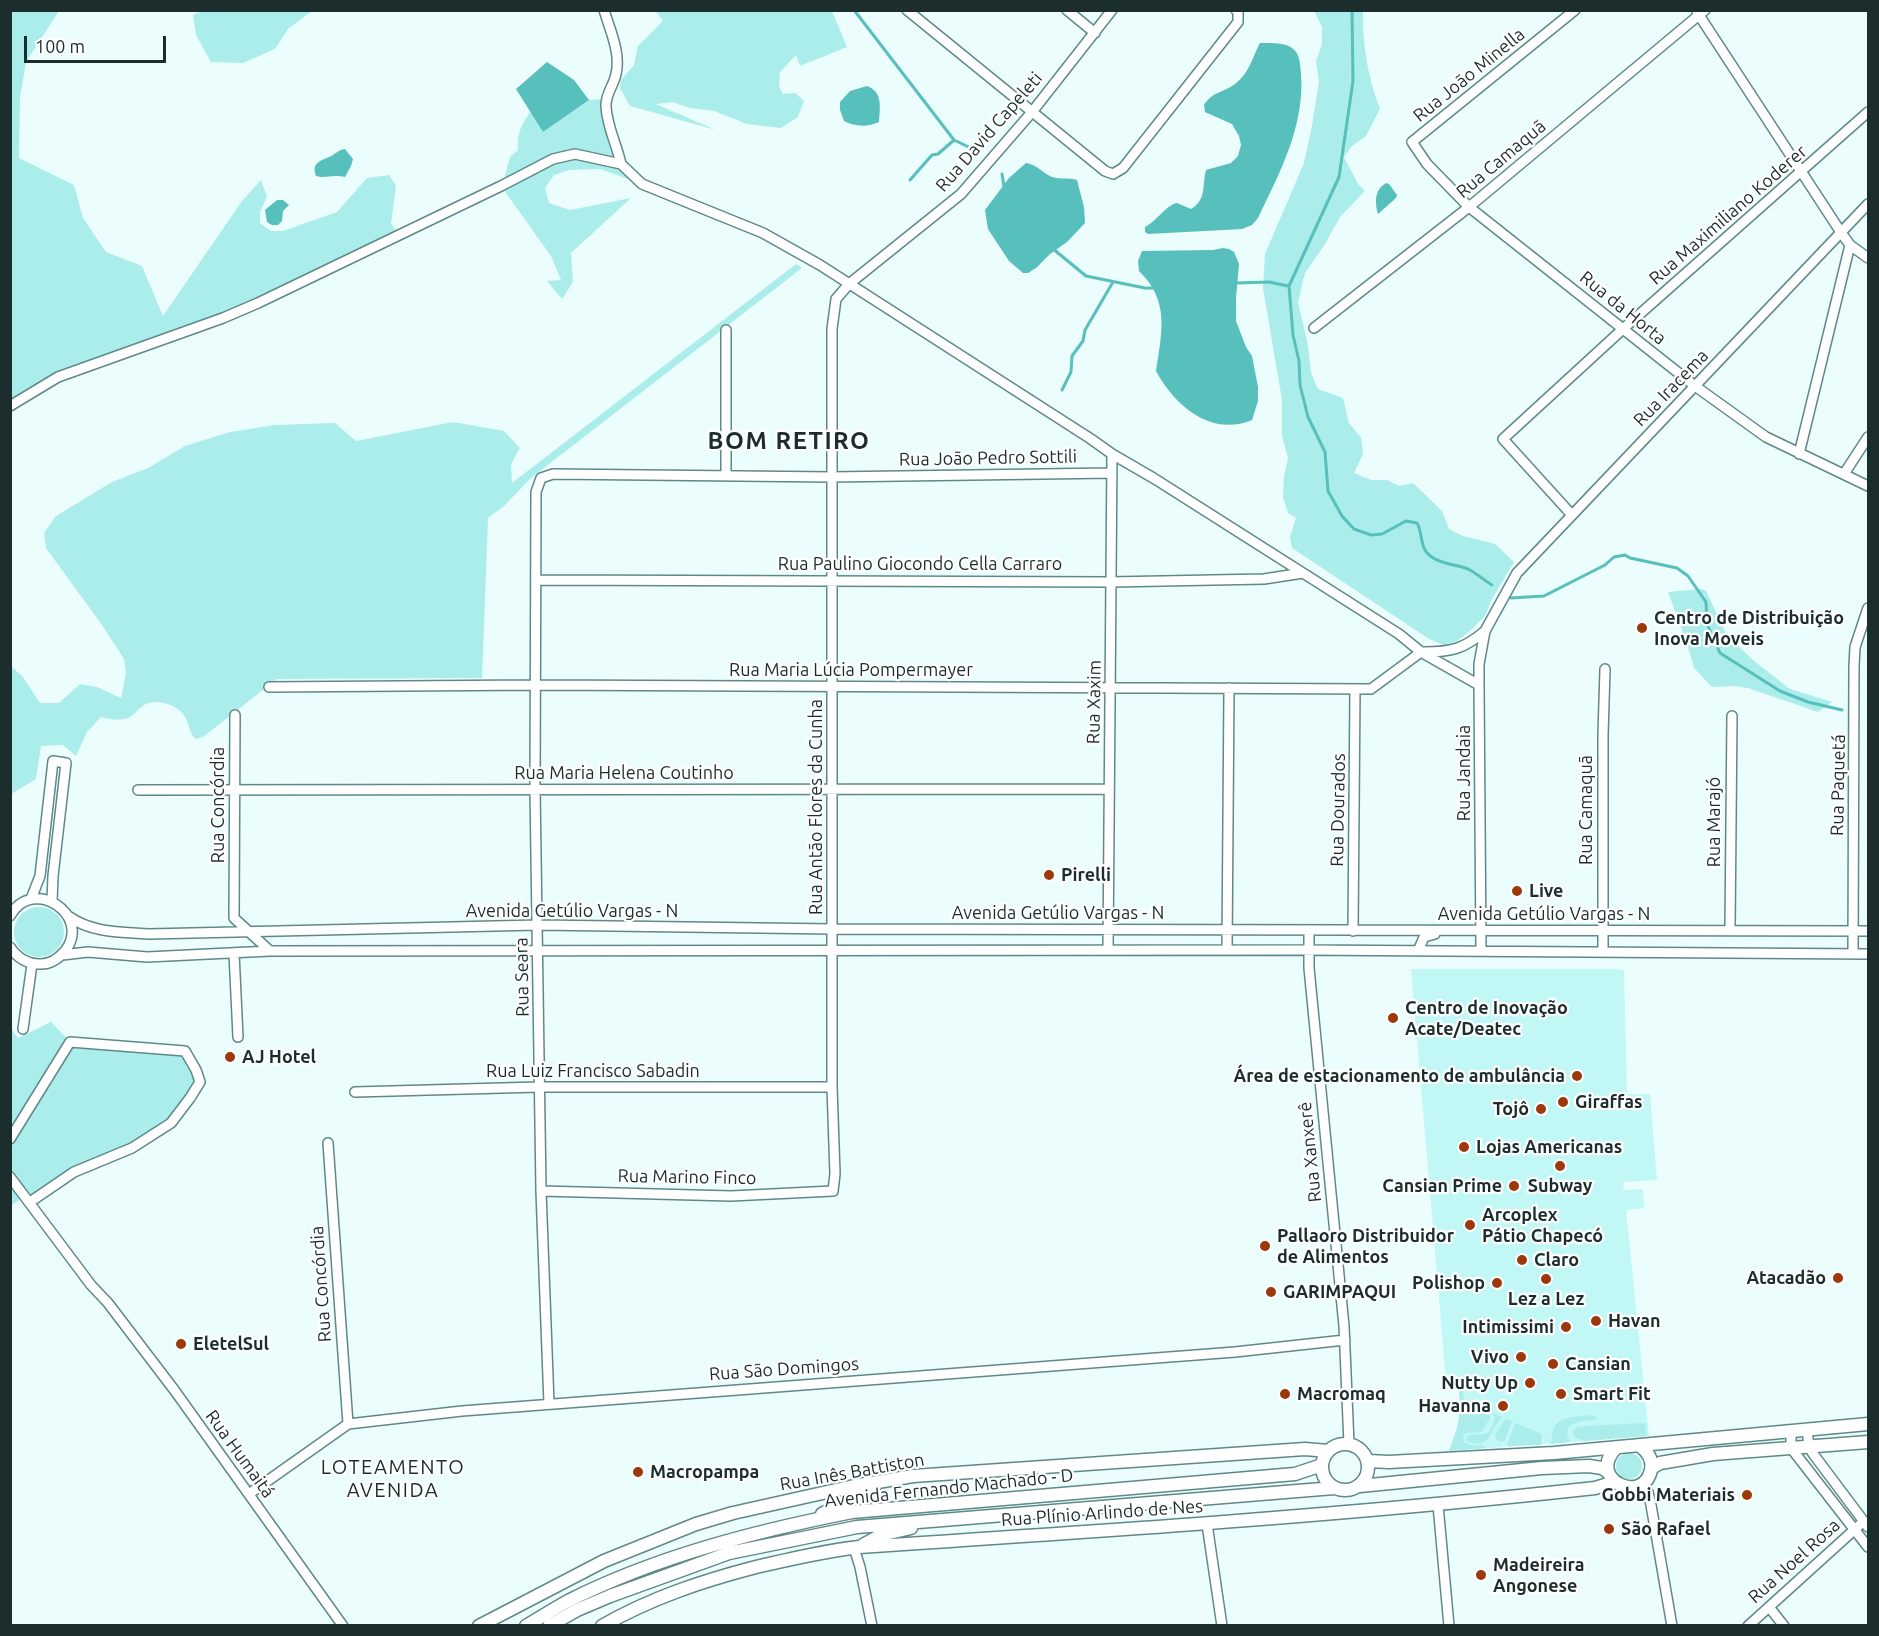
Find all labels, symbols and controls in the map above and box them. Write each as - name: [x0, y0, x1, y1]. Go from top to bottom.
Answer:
- street label: Rua João Minella: [1409, 23, 1529, 127]
- scale bar: [27, 24, 170, 62]
- text: 100 m: [35, 36, 85, 56]
- street label: Rua David Capeleti: [931, 68, 1047, 196]
- street label: Rua Camaquã: [1452, 115, 1550, 203]
- street label: Rua Maximiliano Koderer: [1645, 141, 1811, 289]
- street label: Rua da Horta: [1575, 267, 1671, 349]
- street label: Rua Iracema: [1629, 345, 1713, 431]
- district label: BOM RETIRO: [708, 427, 870, 455]
- street label: Rua João Pedro Sottili: [899, 446, 1077, 470]
- street label: Rua Paulino Giocondo Cella Carraro: [778, 553, 1062, 575]
- place label: Centro de Distribuição Inova Moveis: [1654, 607, 1844, 650]
- marker: Centro de Distribuição Inova Moveis: [1635, 621, 1649, 635]
- street label: Rua Maria Lúcia Pompermayer: [729, 659, 973, 681]
- street label: Rua Xaxim: [1082, 660, 1106, 744]
- street label: Rua Antão Flores da Cunha: [805, 699, 827, 915]
- street label: Rua Jandaia: [1453, 725, 1475, 821]
- street label: Rua Paquetá: [1826, 734, 1850, 836]
- street label: Rua Concórdia: [207, 747, 229, 863]
- street label: Rua Dourados: [1326, 753, 1350, 867]
- street label: Rua Camaquã: [1575, 755, 1597, 865]
- street label: Rua Maria Helena Coutinho: [514, 762, 734, 784]
- street label: Rua Marajó: [1703, 777, 1725, 867]
- place label: Pirelli: [1061, 864, 1111, 886]
- marker: Pirelli: [1042, 868, 1056, 882]
- place label: Live: [1529, 880, 1563, 902]
- marker: Live: [1510, 884, 1524, 898]
- street label: Avenida Getúlio Vargas - N: [466, 900, 678, 922]
- street label: Avenida Getúlio Vargas - N: [952, 902, 1164, 924]
- street label: Avenida Getúlio Vargas - N: [1438, 903, 1650, 925]
- street label: Rua Seara: [511, 937, 533, 1017]
- place label: Centro de Inovação Acate/Deatec: [1405, 997, 1568, 1040]
- marker: Centro de Inovação Acate/Deatec: [1386, 1011, 1400, 1025]
- place label: AJ Hotel: [242, 1046, 316, 1068]
- marker: AJ Hotel: [223, 1050, 237, 1064]
- street label: Rua Luiz Francisco Sabadin: [486, 1060, 700, 1082]
- place label: Área de estacionamento de ambulância: [1234, 1065, 1565, 1087]
- marker: Área de estacionamento de ambulância: [1570, 1069, 1584, 1083]
- place label: Giraffas: [1575, 1091, 1642, 1113]
- marker: Giraffas: [1556, 1095, 1570, 1109]
- place label: Tojô: [1493, 1098, 1529, 1120]
- street label: Rua Xanxerê: [1294, 1101, 1326, 1203]
- marker: Tojô: [1534, 1102, 1548, 1116]
- place label: Lojas Americanas: [1476, 1136, 1622, 1158]
- marker: Lojas Americanas: [1457, 1140, 1471, 1154]
- marker: Subway: [1553, 1159, 1567, 1173]
- street label: Rua Marino Finco: [617, 1165, 757, 1189]
- place label: Cansian Prime: [1382, 1175, 1502, 1197]
- place label: Subway: [1528, 1175, 1592, 1197]
- marker: Cansian Prime: [1507, 1179, 1521, 1193]
- place label: Arcoplex Pátio Chapecó: [1482, 1204, 1603, 1246]
- marker: Arcoplex Pátio Chapecó: [1463, 1218, 1477, 1232]
- street label: Rua Concórdia: [306, 1225, 336, 1343]
- place label: Pallaoro Distribuidor de Alimentos: [1277, 1225, 1454, 1268]
- marker: Pallaoro Distribuidor de Alimentos: [1258, 1239, 1272, 1253]
- place label: Claro: [1534, 1249, 1579, 1271]
- marker: Claro: [1515, 1253, 1529, 1267]
- place label: Atacadão: [1746, 1267, 1826, 1289]
- marker: Atacadão: [1831, 1271, 1845, 1285]
- place label: Polishop: [1412, 1272, 1485, 1294]
- marker: Lez a Lez: [1539, 1272, 1553, 1286]
- marker: Polishop: [1490, 1276, 1504, 1290]
- place label: GARIMPAQUI: [1283, 1281, 1396, 1303]
- marker: GARIMPAQUI: [1264, 1285, 1278, 1299]
- place label: Lez a Lez: [1508, 1288, 1584, 1310]
- place label: Havan: [1608, 1310, 1660, 1332]
- marker: Havan: [1589, 1314, 1603, 1328]
- place label: Intimissimi: [1462, 1316, 1554, 1338]
- marker: Intimissimi: [1559, 1320, 1573, 1334]
- place label: EletelSul: [193, 1333, 269, 1355]
- marker: EletelSul: [174, 1337, 188, 1351]
- place label: Vivo: [1471, 1346, 1509, 1368]
- marker: Vivo: [1514, 1350, 1528, 1364]
- street label: Rua São Domingos: [708, 1353, 860, 1385]
- place label: Cansian: [1565, 1353, 1631, 1375]
- marker: Cansian: [1546, 1357, 1560, 1371]
- place label: Nutty Up: [1441, 1372, 1518, 1394]
- marker: Nutty Up: [1523, 1376, 1537, 1390]
- place label: Macromaq: [1297, 1383, 1386, 1405]
- place label: Smart Fit: [1573, 1383, 1651, 1405]
- marker: Macromaq: [1278, 1387, 1292, 1401]
- marker: Smart Fit: [1554, 1387, 1568, 1401]
- place label: Havanna: [1418, 1395, 1491, 1417]
- marker: Havanna: [1496, 1399, 1510, 1413]
- street label: Rua Humaitá: [201, 1406, 279, 1502]
- street label: Rua Inês Battiston: [778, 1449, 926, 1495]
- district label: LOTEAMENTO AVENIDA: [321, 1455, 465, 1502]
- place label: Macropampa: [650, 1461, 759, 1483]
- street label: Avenida Fernando Machado - D: [824, 1464, 1074, 1512]
- marker: Macropampa: [631, 1465, 645, 1479]
- place label: Gobbi Materiais: [1602, 1484, 1735, 1506]
- marker: Gobbi Materiais: [1740, 1488, 1754, 1502]
- street label: Rua Plínio Arlindo de Nes: [1000, 1495, 1204, 1531]
- street label: Rua Noel Rosa: [1744, 1514, 1844, 1608]
- place label: São Rafael: [1621, 1518, 1710, 1540]
- marker: São Rafael: [1602, 1522, 1616, 1536]
- place label: Madeireira Angonese: [1493, 1554, 1585, 1596]
- marker: Madeireira Angonese: [1474, 1568, 1488, 1582]

